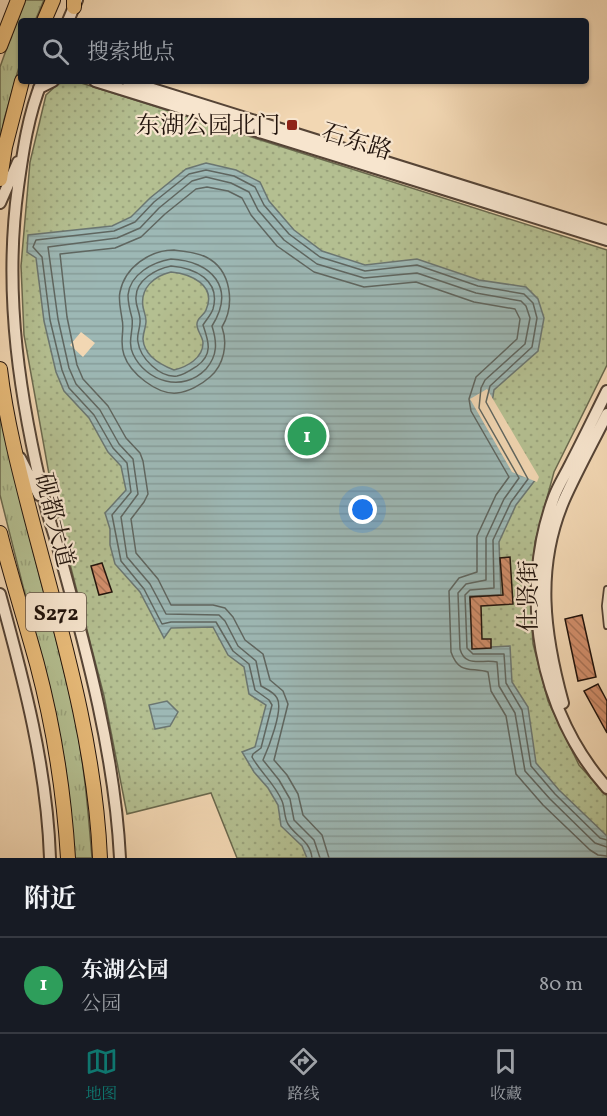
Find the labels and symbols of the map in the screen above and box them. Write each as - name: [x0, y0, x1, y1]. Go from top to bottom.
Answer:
- place label: 东湖公园北门: [136, 110, 280, 144]
- street label: 石东路: [317, 116, 396, 170]
- marker: 东湖公园北门: [285, 118, 299, 132]
- pin: 1: [288, 414, 326, 458]
- street label: 砚都大道: [25, 470, 81, 571]
- your location: [348, 495, 377, 524]
- street label: 仕贤街: [513, 560, 547, 632]
- road number: S272: [26, 593, 86, 631]

